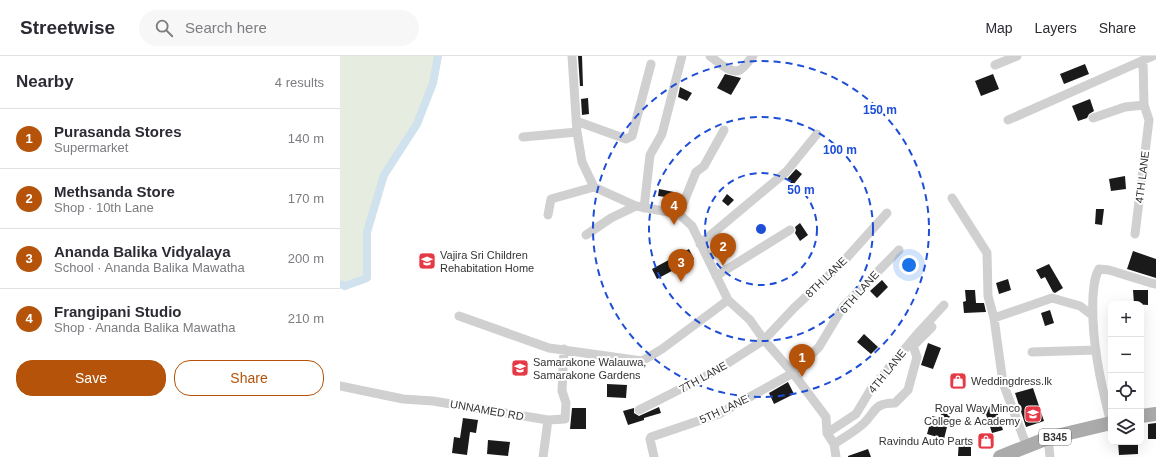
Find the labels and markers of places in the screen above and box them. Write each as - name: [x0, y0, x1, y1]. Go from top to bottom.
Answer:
- pin: 4: [661, 192, 687, 225]
- centre of rings: [754, 222, 768, 236]
- pin: 2: [710, 233, 736, 266]
- place label: Vajira Sri Children Rehabitation Home: [440, 249, 534, 274]
- pin: 3: [668, 249, 694, 282]
- school or university icon: Vajira Sri Children Rehabitation Home: [417, 251, 437, 271]
- pin: 1: [789, 344, 815, 377]
- place label: Samarakone Walauwa, Samarakone Gardens: [533, 356, 646, 381]
- school or university icon: Samarakone Walauwa, Samarakone Gardens: [510, 358, 530, 378]
- shop icon: Weddingdress.lk: [948, 371, 968, 391]
- place label: Weddingdress.lk: [971, 375, 1053, 387]
- place label: Royal Way Minco College & Academy: [924, 402, 1020, 427]
- school or university icon: Royal Way Minco College & Academy: [1023, 404, 1043, 424]
- shop icon: Ravindu Auto Parts: [976, 431, 996, 451]
- place label: Ravindu Auto Parts: [879, 435, 973, 447]

